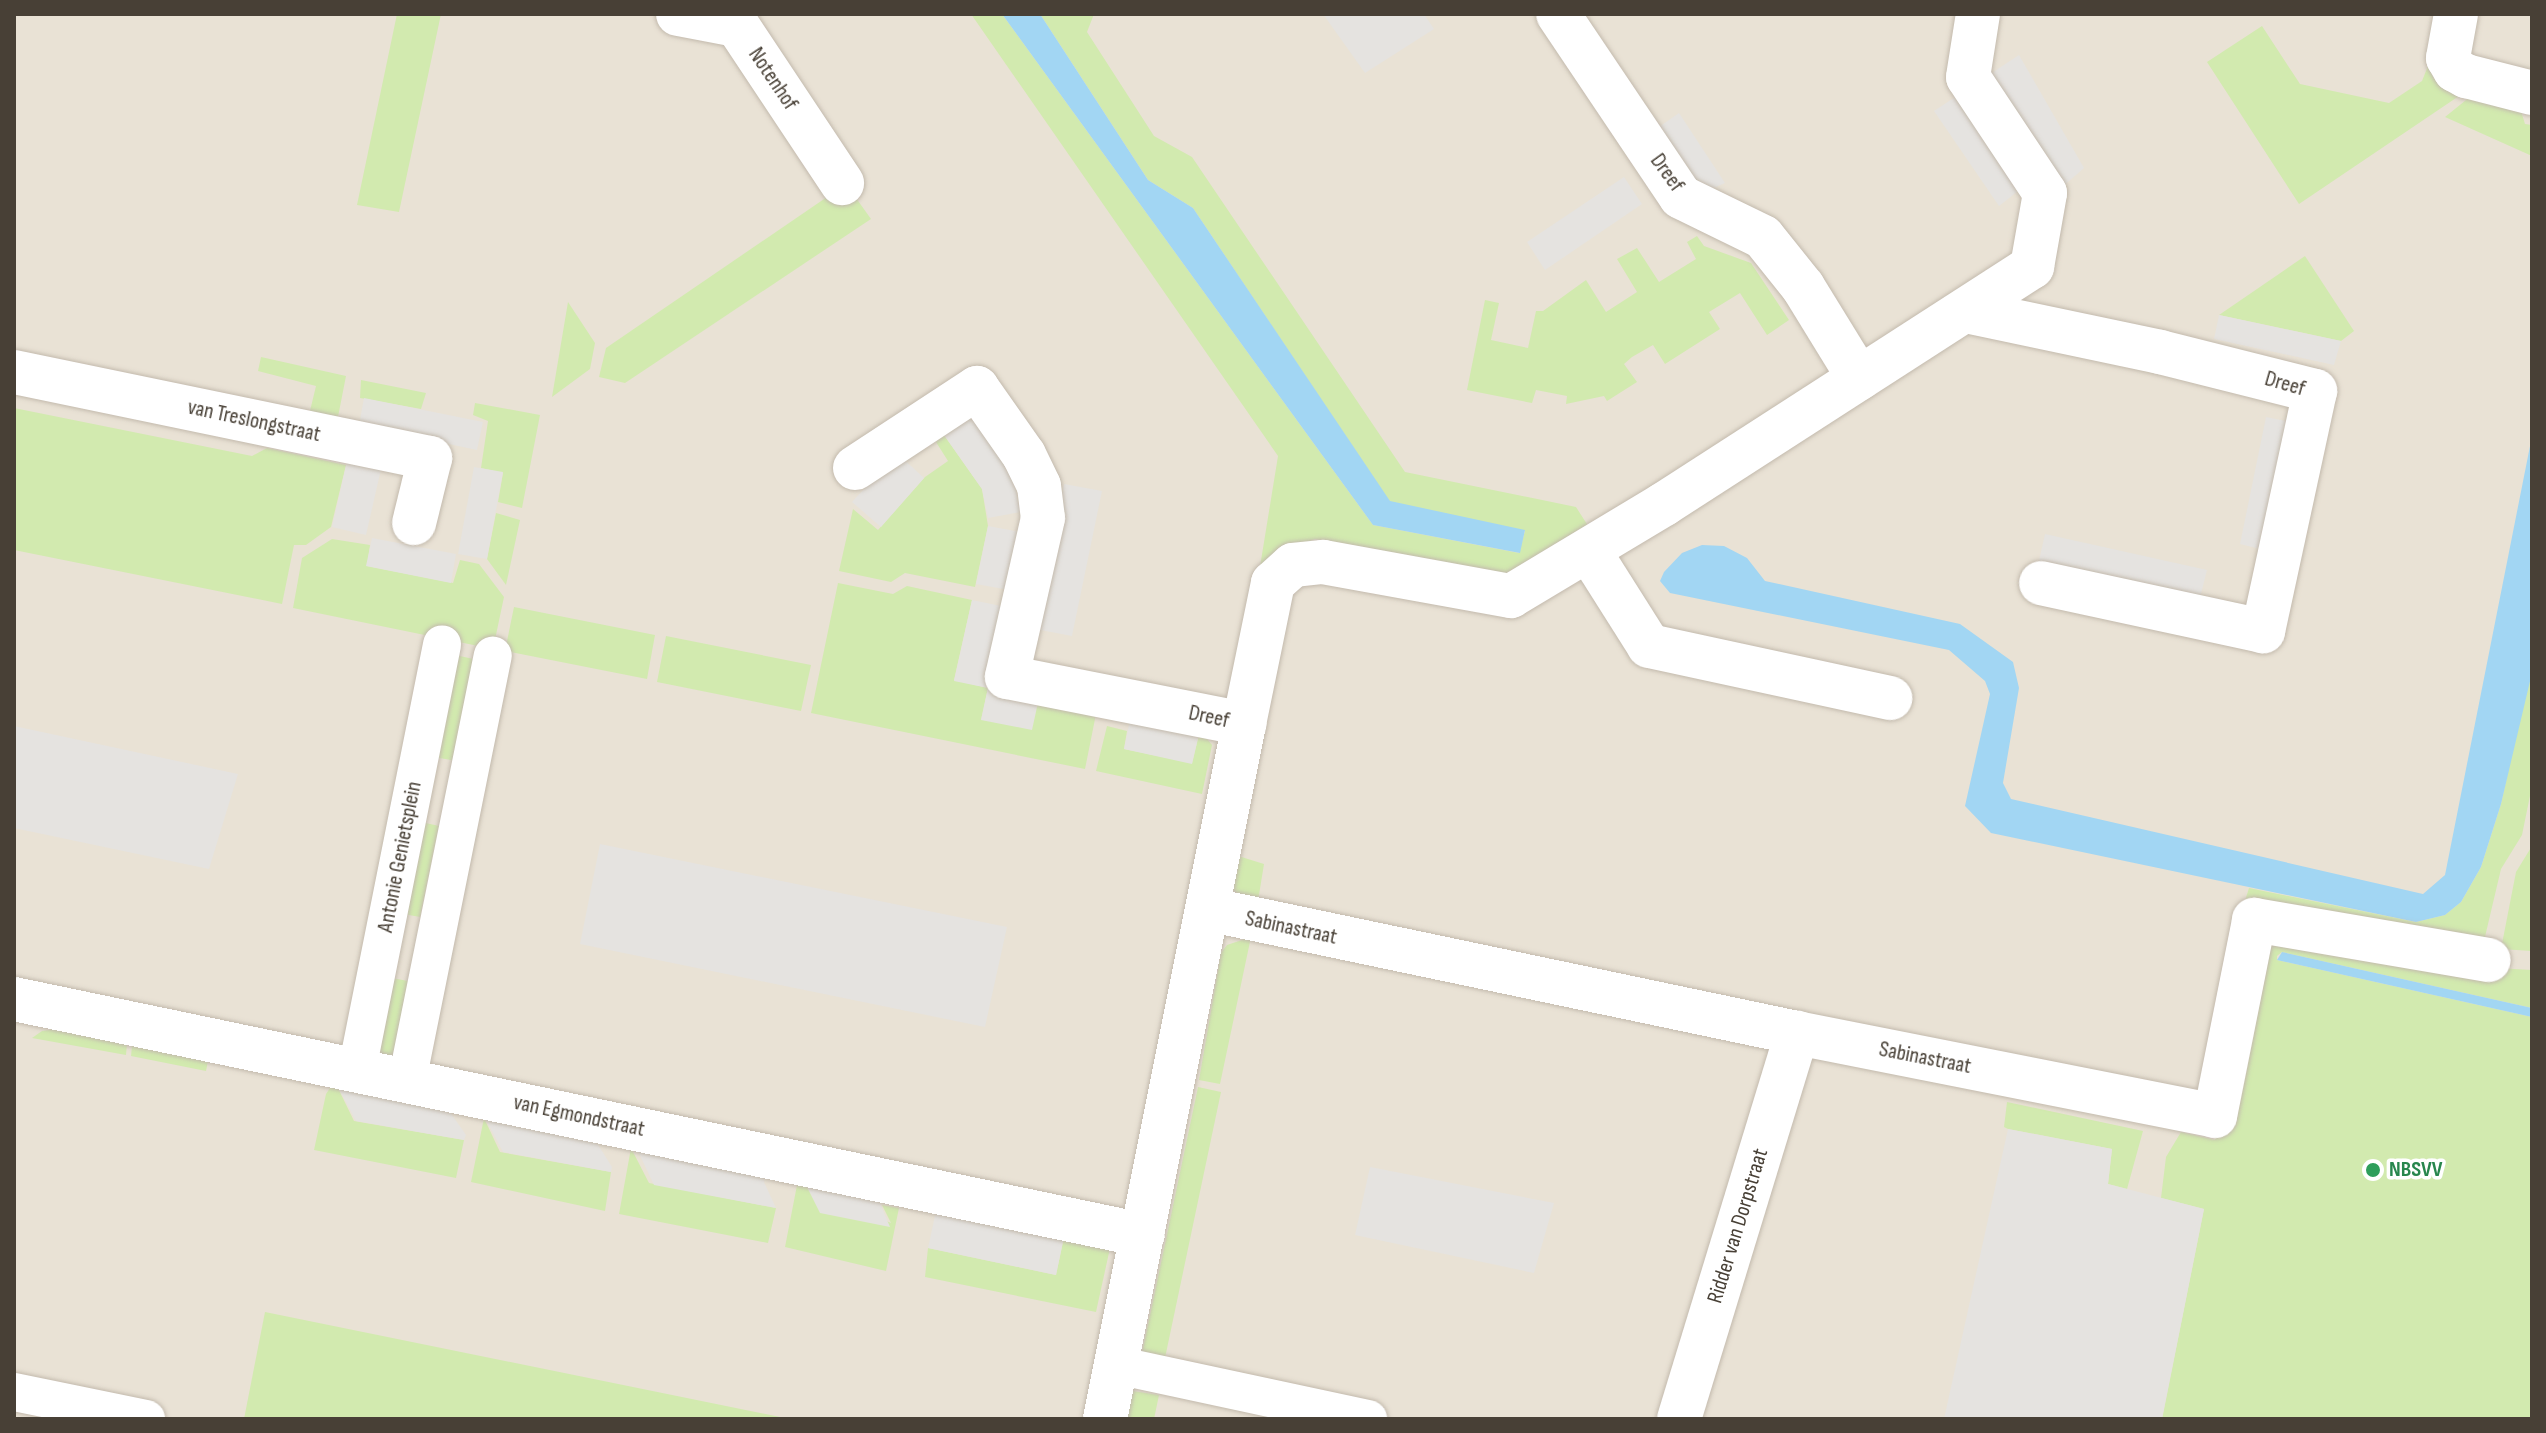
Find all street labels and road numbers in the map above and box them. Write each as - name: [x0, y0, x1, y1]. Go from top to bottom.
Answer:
- street label: Notenhof: [742, 43, 804, 115]
- street label: Dreef: [1644, 149, 1690, 197]
- street label: Dreef: [2262, 366, 2308, 402]
- street label: van Treslongstraat: [185, 394, 323, 448]
- street label: Dreef: [1186, 700, 1232, 734]
- street label: Antonie Genietsplein: [372, 779, 428, 935]
- street label: Sabinastraat: [1243, 905, 1339, 951]
- street label: Sabinastraat: [1877, 1036, 1973, 1080]
- street label: van Egmondstraat: [511, 1089, 647, 1143]
- street label: Ridder van Dorpstraat: [1702, 1145, 1774, 1307]

